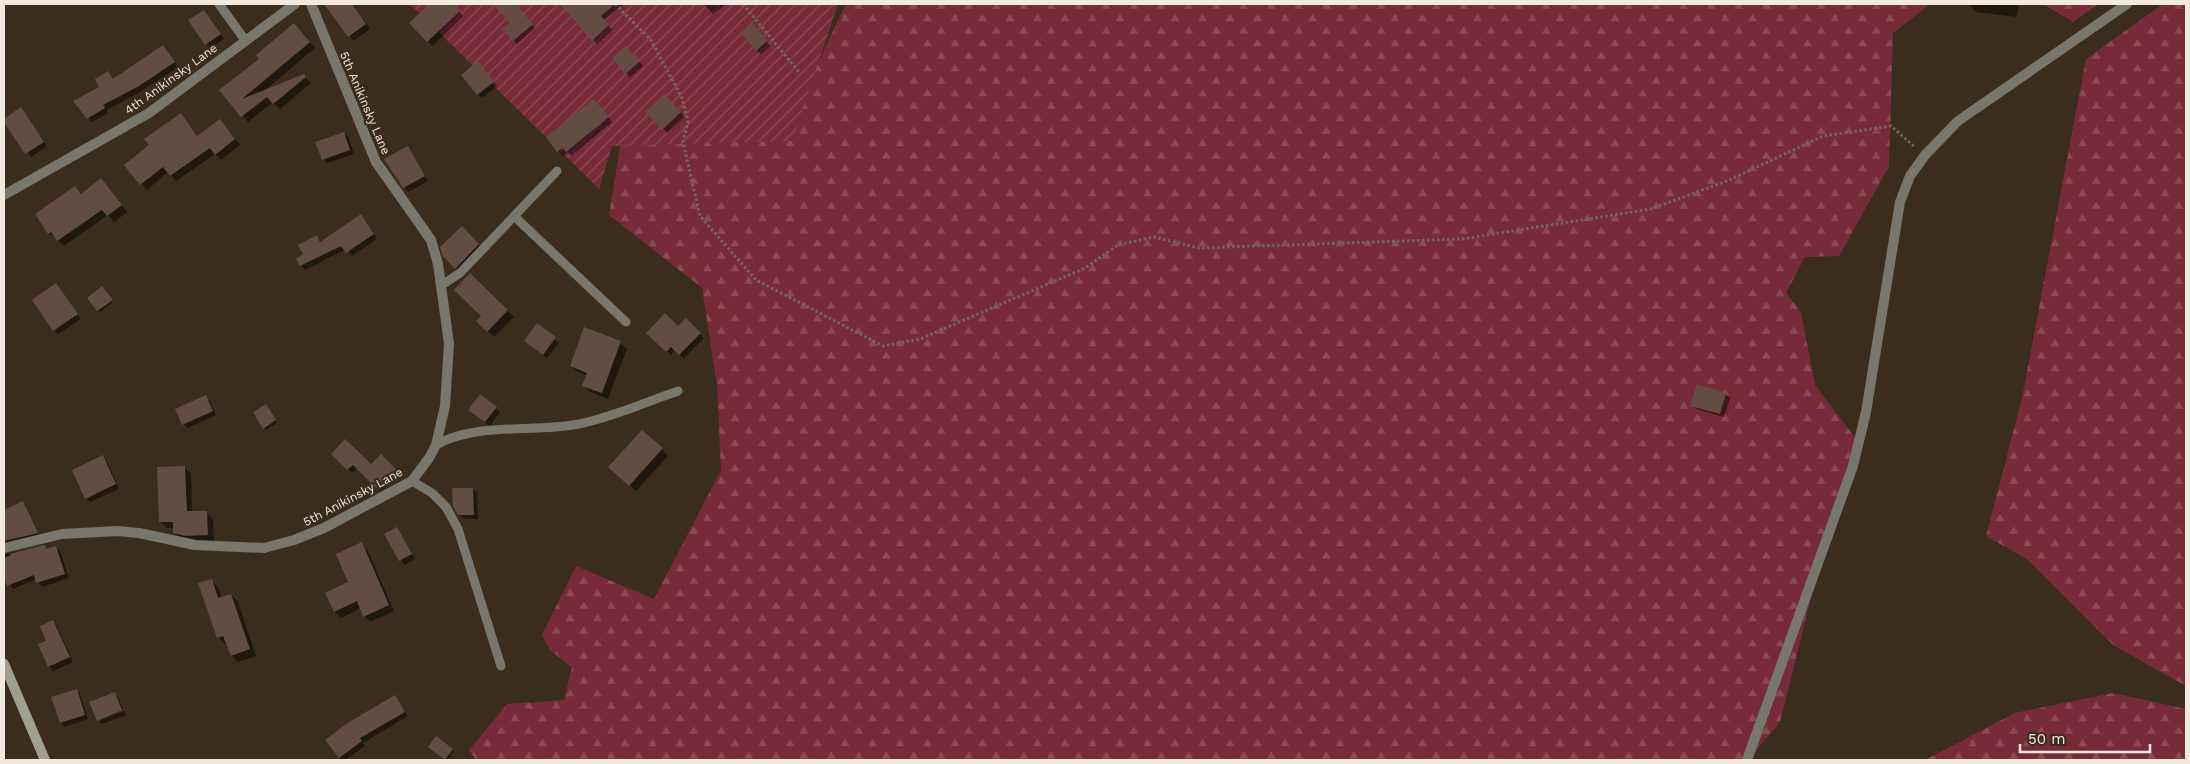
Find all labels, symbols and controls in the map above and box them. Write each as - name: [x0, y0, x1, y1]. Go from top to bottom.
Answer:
- street label: 4th Anikinsky Lane: [122, 41, 220, 117]
- street label: 5th Anikinsky Lane: [337, 49, 393, 157]
- street label: 5th Anikinsky Lane: [301, 465, 405, 529]
- scale bar: [2020, 722, 2150, 754]
- text: 50 m: [2028, 730, 2065, 748]

